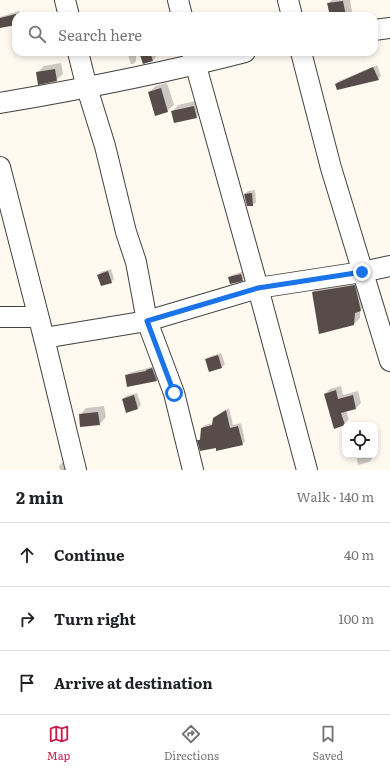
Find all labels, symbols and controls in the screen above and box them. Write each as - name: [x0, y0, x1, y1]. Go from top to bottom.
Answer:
- search box: [12, 12, 378, 56]
- icon: search: [26, 23, 48, 45]
- text: Search here: [58, 23, 142, 46]
- route end: [353, 263, 371, 281]
- route start: [165, 384, 183, 402]
- map controls: [342, 422, 378, 458]
- button: locate: [342, 422, 378, 458]
- text: 2 min: [16, 484, 64, 509]
- text: Walk · 140 m: [297, 487, 374, 506]
- text: Continue: [54, 543, 124, 566]
- icon: ahead: [16, 544, 38, 566]
- text: 40 m: [344, 545, 374, 564]
- text: Turn right: [54, 607, 136, 630]
- icon: right: [16, 608, 38, 630]
- text: 100 m: [338, 609, 374, 628]
- text: Arrive at destination: [54, 671, 213, 694]
- icon: arrive: [16, 672, 38, 694]
- tab: Map: [47, 723, 70, 763]
- tab: Directions: [164, 723, 219, 763]
- tab: Saved: [313, 723, 343, 763]

